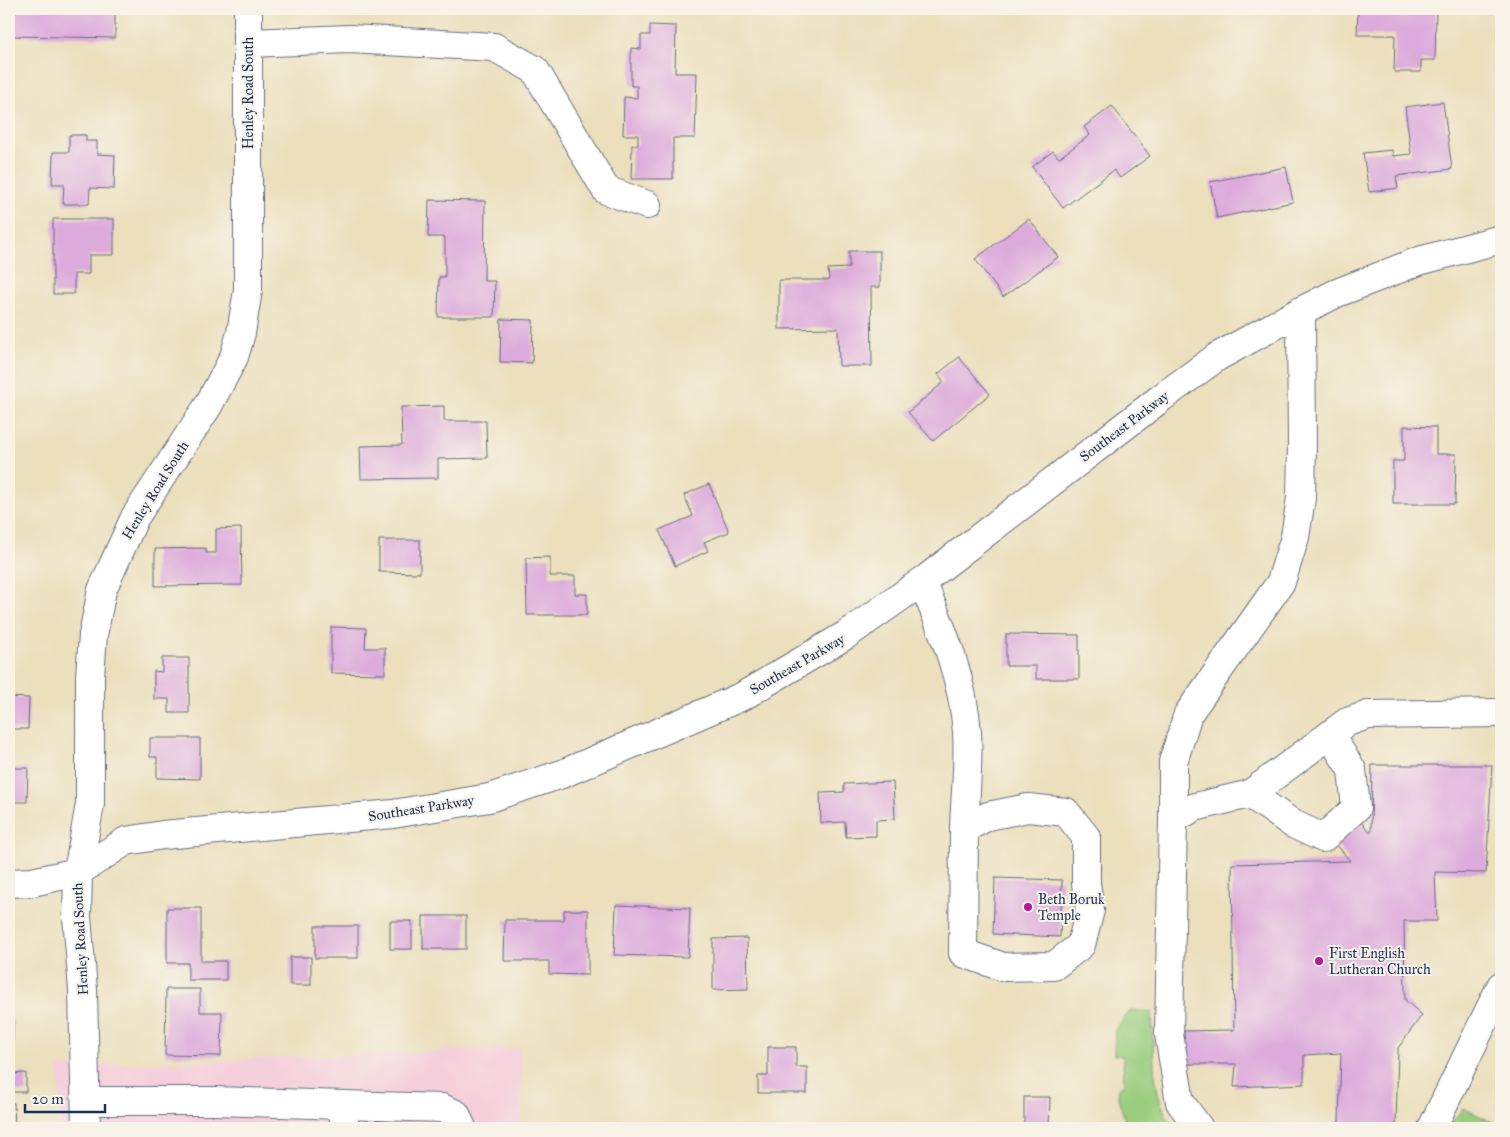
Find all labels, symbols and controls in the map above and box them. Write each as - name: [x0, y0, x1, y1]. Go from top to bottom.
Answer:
- street label: Henley Road South: [240, 36, 257, 149]
- street label: Southeast Parkway: [1076, 387, 1172, 465]
- street label: Henley Road South: [118, 438, 193, 543]
- street label: Southeast Parkway: [747, 630, 848, 699]
- street label: Southeast Parkway: [367, 792, 476, 825]
- street label: Henley Road South: [69, 882, 92, 996]
- place label: Beth Boruk Temple: [1038, 891, 1105, 924]
- marker: Beth Boruk Temple: [1022, 901, 1034, 913]
- place label: First English Lutheran Church: [1329, 945, 1431, 978]
- marker: First English Lutheran Church: [1313, 955, 1325, 967]
- scale bar: [25, 1082, 105, 1114]
- text: 20 m: [32, 1090, 64, 1108]

